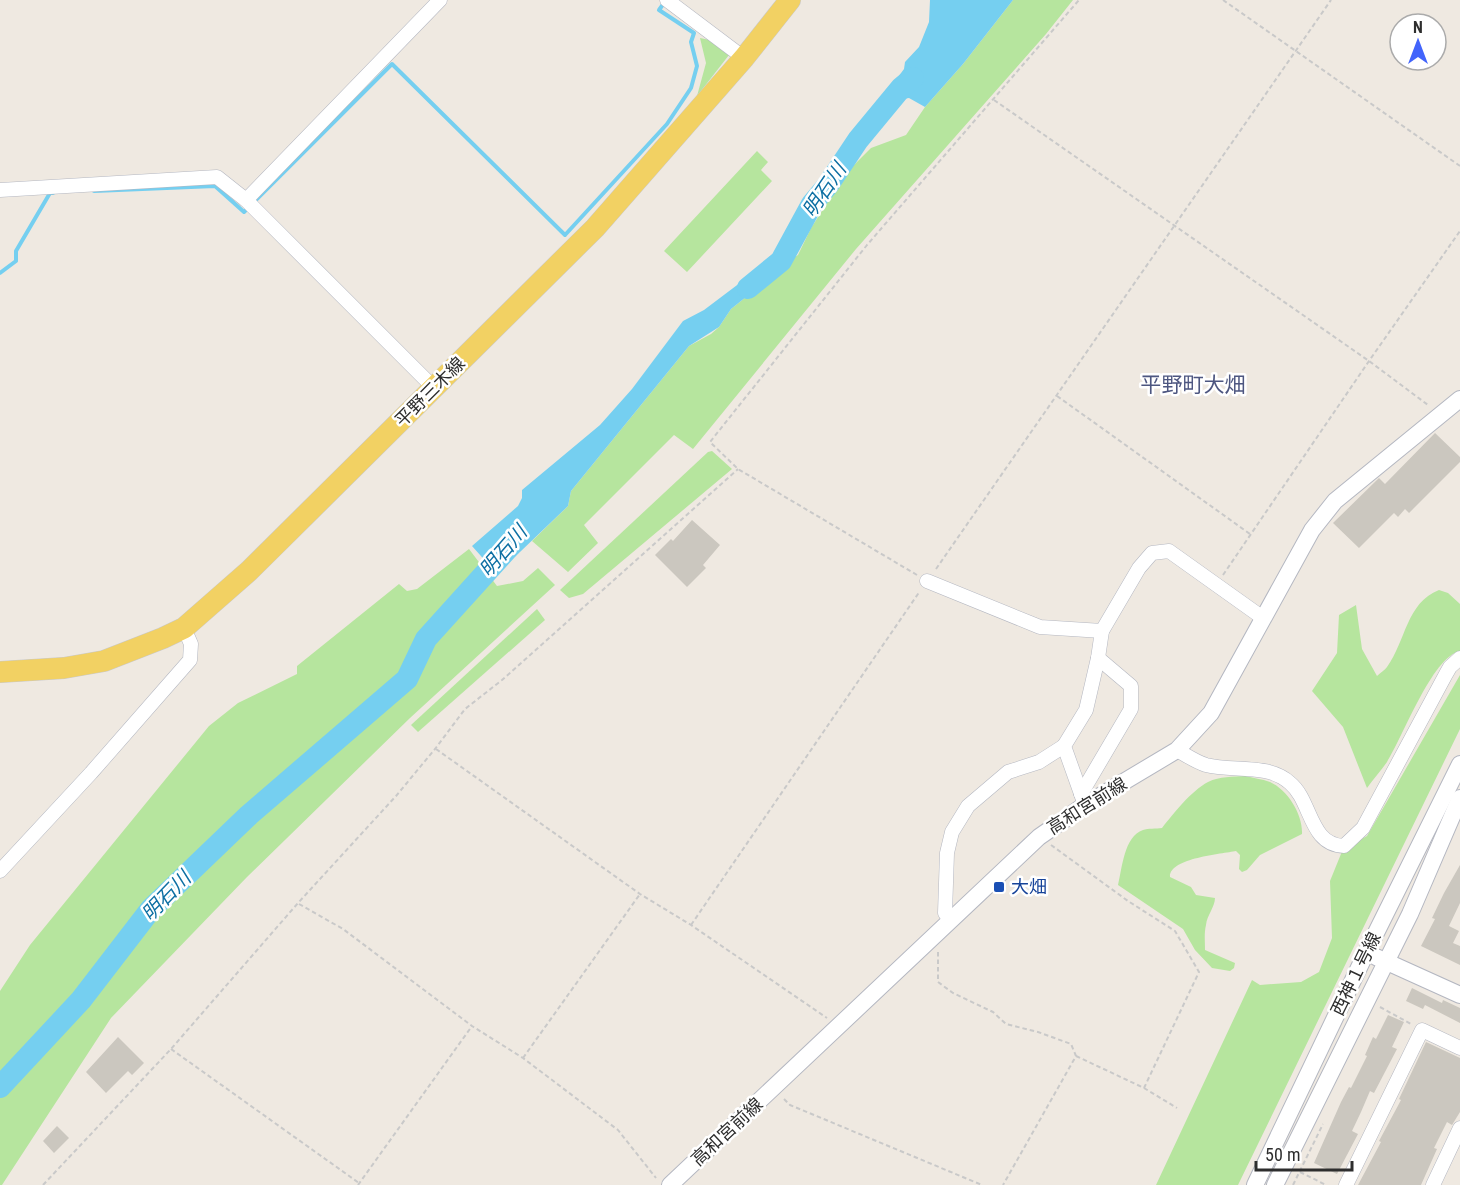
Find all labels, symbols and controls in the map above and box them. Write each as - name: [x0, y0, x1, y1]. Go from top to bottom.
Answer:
- north arrow: [1388, 12, 1448, 72]
- text: N: [1413, 18, 1423, 37]
- water label: 明石川: [797, 157, 852, 222]
- street label: 平野三木線: [390, 352, 469, 431]
- district label: 平野町大畑: [1141, 373, 1246, 397]
- water label: 明石川: [474, 519, 533, 582]
- street label: 高和宮前線: [1043, 773, 1130, 838]
- water label: 明石川: [137, 865, 197, 926]
- place label: 大畑: [1011, 876, 1047, 897]
- marker: 大畑: [992, 880, 1006, 894]
- street label: 西神１号線: [1326, 929, 1385, 1019]
- street label: 高和宮前線: [687, 1093, 767, 1170]
- scale bar: [1256, 1134, 1352, 1172]
- text: 50 m: [1265, 1144, 1300, 1165]

